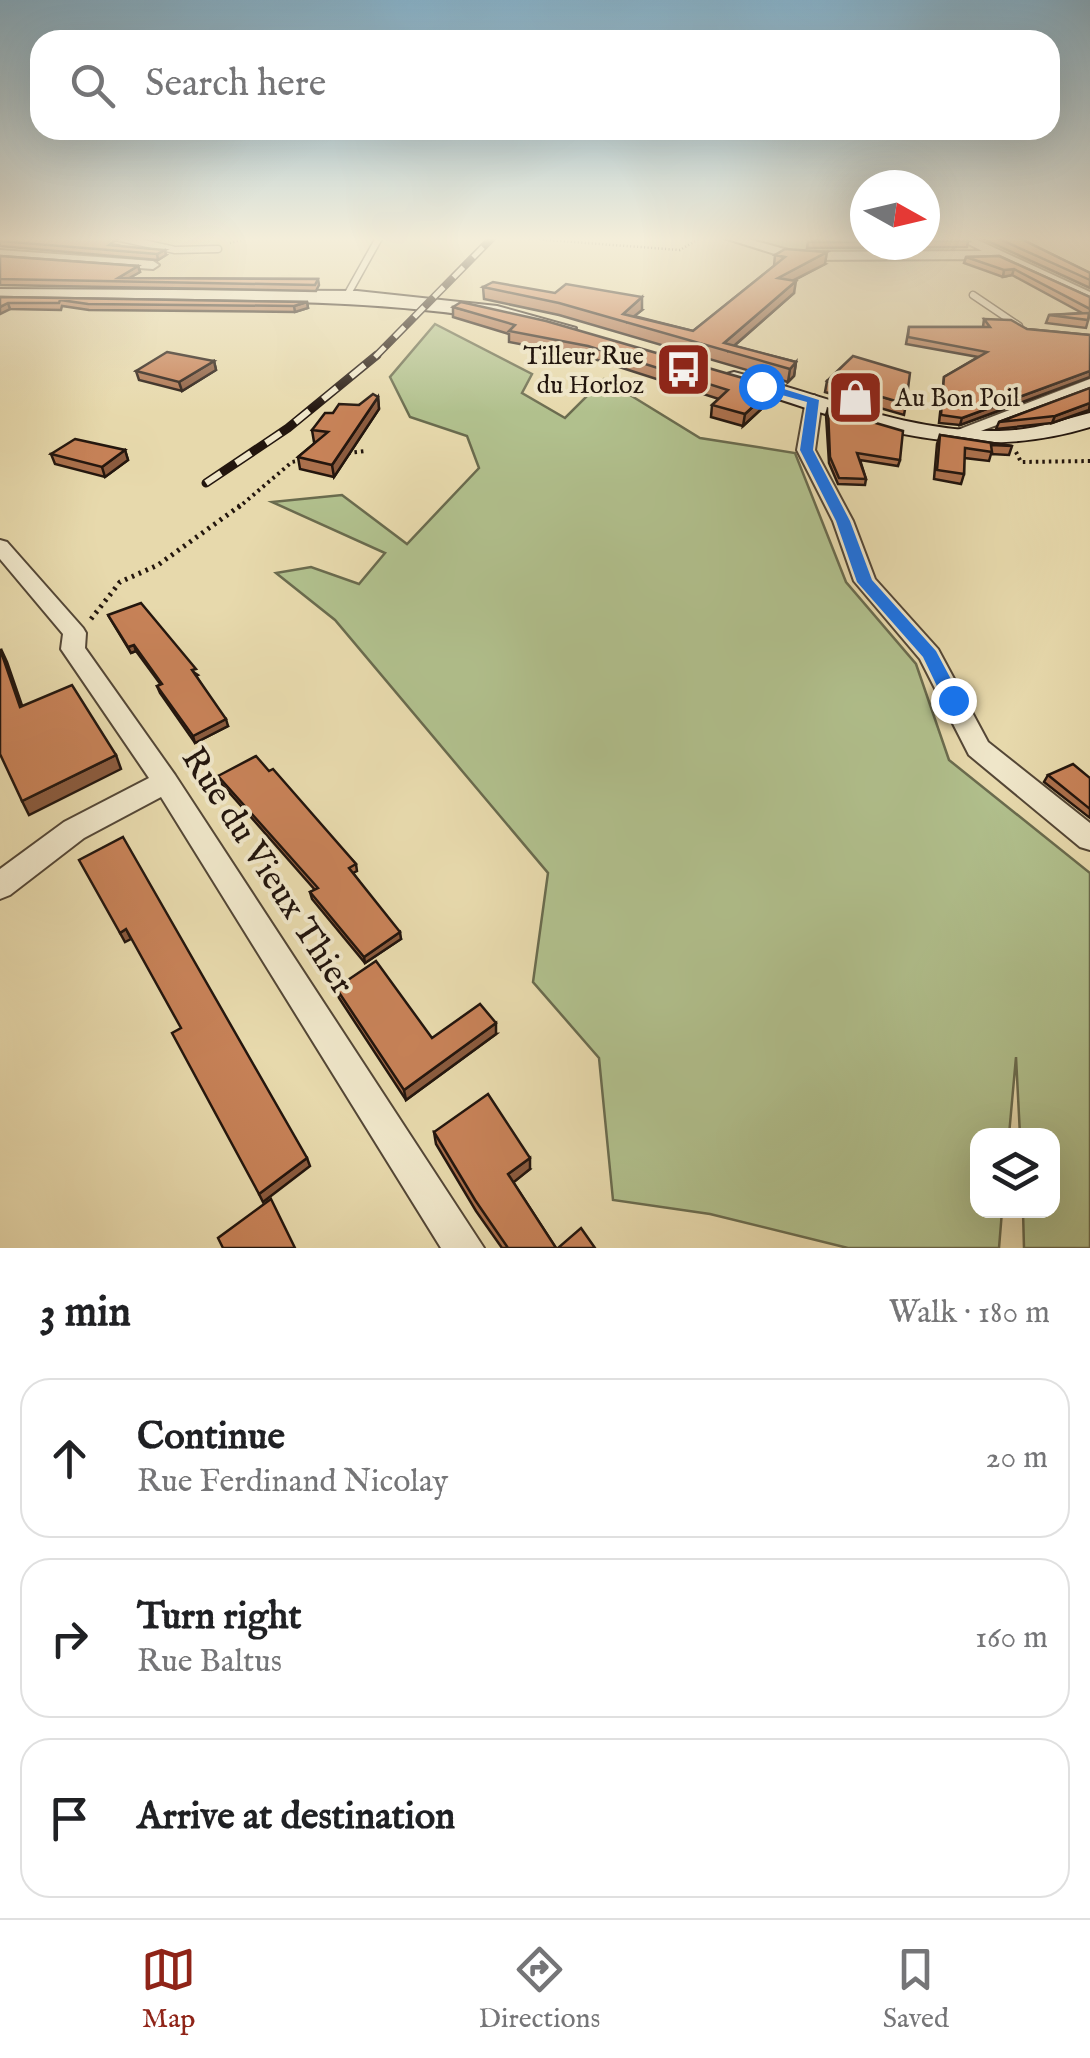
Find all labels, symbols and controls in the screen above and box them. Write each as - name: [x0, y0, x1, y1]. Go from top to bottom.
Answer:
- search box: [30, 30, 1060, 140]
- icon: search: [65, 58, 120, 113]
- text: Search here: [145, 61, 326, 109]
- north arrow: [850, 170, 940, 260]
- bus stop icon: Tilleur Rue du Horloz: [653, 339, 713, 399]
- place label: Tilleur Rue du Horloz: [523, 341, 644, 402]
- route start: [739, 364, 785, 410]
- shop icon: Au Bon Poil: [826, 367, 886, 427]
- place label: Au Bon Poil: [894, 383, 1020, 415]
- route end: [931, 678, 977, 724]
- street label: Rue du Vieux Thier: [170, 739, 364, 1004]
- map controls: [970, 1128, 1060, 1218]
- button: layers: [970, 1128, 1060, 1218]
- text: 3 min: [40, 1287, 131, 1340]
- text: Walk · 180 m: [889, 1293, 1050, 1334]
- text: Continue: [137, 1414, 285, 1462]
- icon: ahead: [42, 1431, 97, 1486]
- text: 20 m: [986, 1438, 1048, 1479]
- text: Rue Ferdinand Nicolay: [137, 1462, 448, 1503]
- text: Turn right: [137, 1594, 301, 1642]
- icon: right: [42, 1611, 97, 1666]
- text: 160 m: [975, 1618, 1048, 1659]
- text: Rue Baltus: [137, 1642, 282, 1683]
- icon: arrive: [42, 1791, 97, 1846]
- text: Arrive at destination: [137, 1794, 455, 1842]
- tab: Map: [141, 1942, 196, 2037]
- tab: Directions: [478, 1942, 600, 2037]
- tab: Saved: [883, 1942, 949, 2037]

